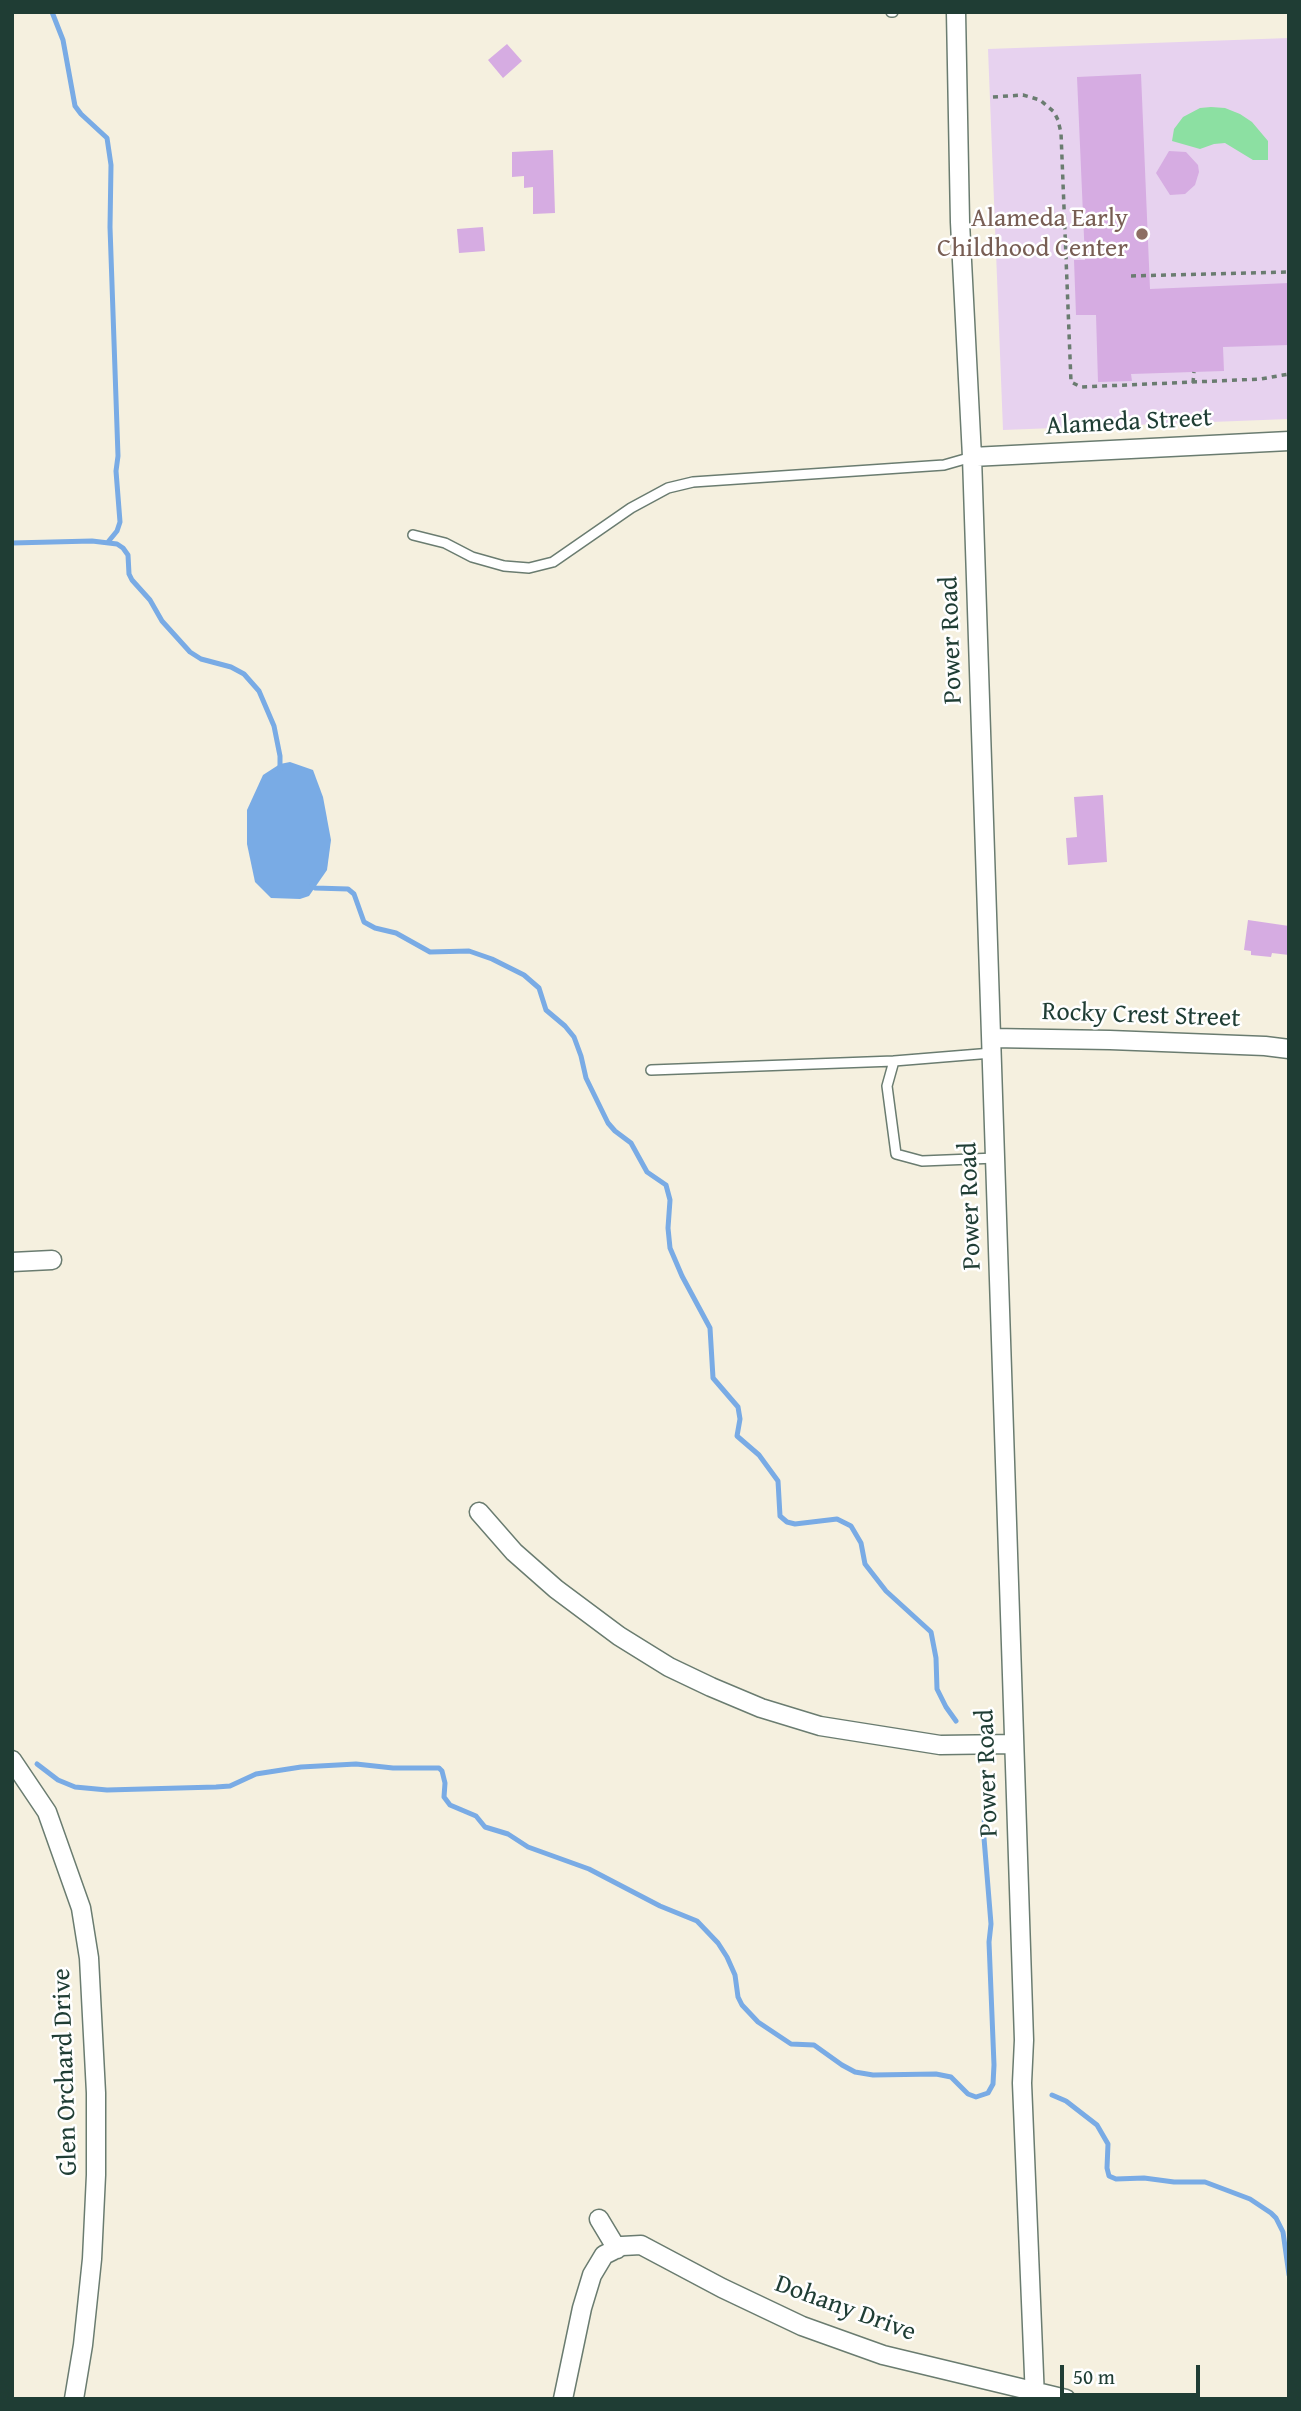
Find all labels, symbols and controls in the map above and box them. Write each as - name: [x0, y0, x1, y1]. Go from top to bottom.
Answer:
- place label: Alameda Early Childhood Center: [937, 203, 1128, 264]
- marker: Alameda Early Childhood Center: [1134, 226, 1150, 242]
- street label: Alameda Street: [1045, 403, 1213, 443]
- street label: Power Road: [934, 576, 970, 704]
- street label: Rocky Crest Street: [1041, 997, 1241, 1035]
- street label: Power Road: [953, 1142, 989, 1270]
- street label: Power Road: [970, 1709, 1006, 1837]
- street label: Glen Orchard Drive: [47, 1968, 85, 2176]
- street label: Dohany Drive: [770, 2269, 920, 2349]
- scale bar: [1063, 2352, 1203, 2396]
- text: 50 m: [1073, 2361, 1115, 2392]

